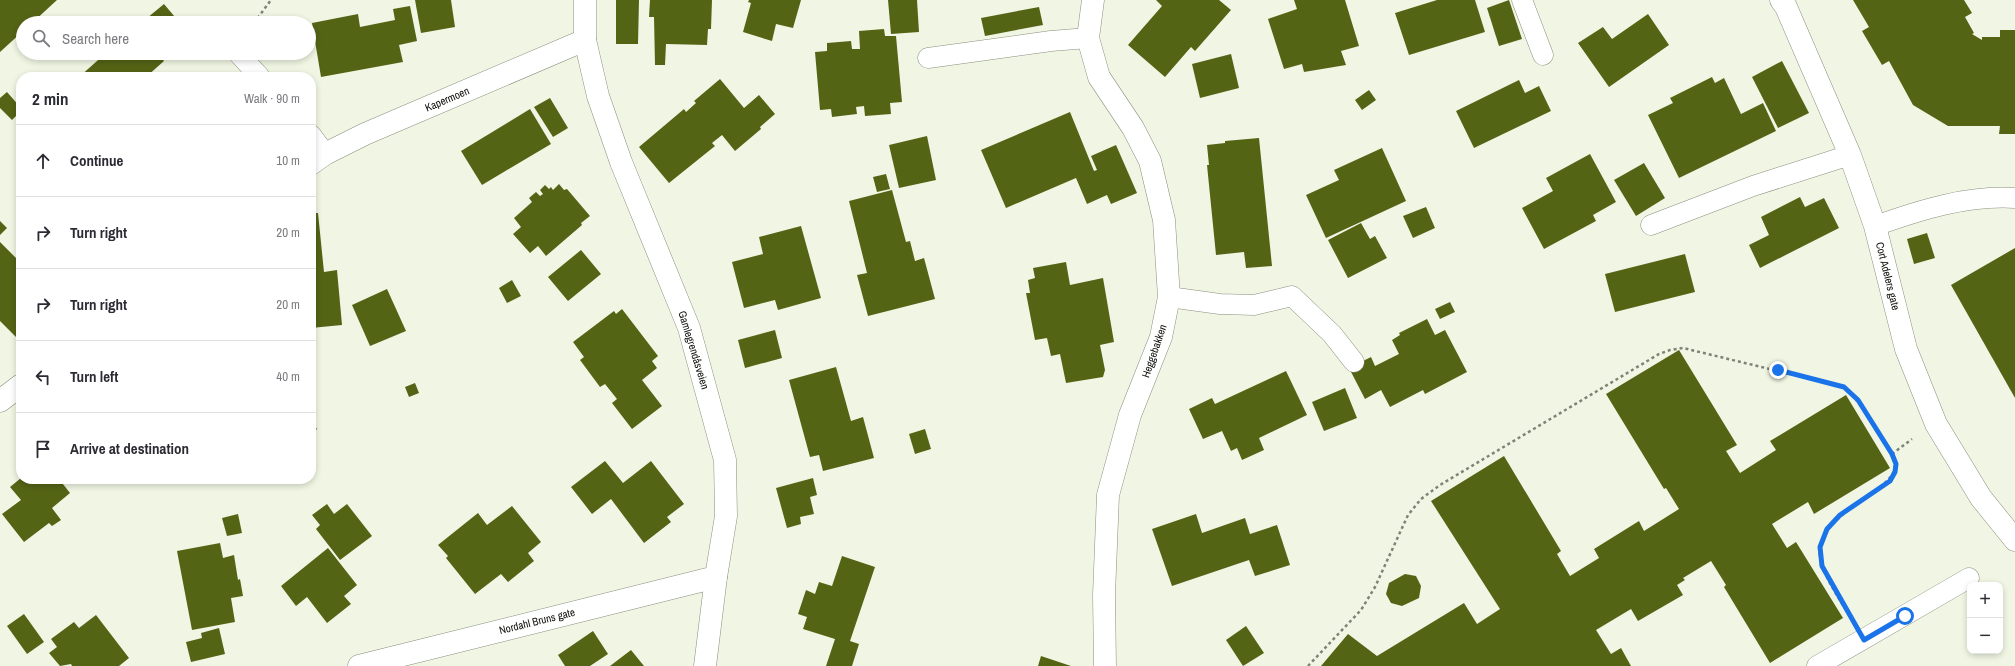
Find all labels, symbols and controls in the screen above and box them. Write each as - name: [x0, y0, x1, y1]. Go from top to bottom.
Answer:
- search box: [16, 16, 316, 60]
- icon: search: [30, 27, 52, 49]
- text: Search here: [62, 28, 129, 49]
- street label: Kapermoen: [423, 83, 471, 115]
- text: 2 min: [32, 87, 68, 110]
- text: Walk · 90 m: [244, 90, 300, 107]
- icon: ahead: [32, 150, 54, 172]
- text: Continue: [70, 150, 123, 171]
- text: 10 m: [276, 152, 300, 169]
- icon: right: [32, 222, 54, 244]
- text: Turn right: [70, 222, 127, 243]
- text: 20 m: [276, 224, 300, 241]
- street label: Cort Adelers gate: [1873, 240, 1903, 312]
- icon: right: [32, 294, 54, 316]
- text: Turn right: [70, 294, 127, 315]
- text: 20 m: [276, 296, 300, 313]
- street label: Gamlegrendåsveien: [675, 309, 713, 391]
- street label: Heggebakken: [1138, 322, 1170, 380]
- route end: [1769, 361, 1787, 379]
- icon: left: [32, 366, 54, 388]
- text: Turn left: [70, 366, 118, 387]
- text: 40 m: [276, 368, 300, 385]
- icon: arrive: [32, 438, 54, 460]
- text: Arrive at destination: [70, 438, 189, 459]
- map controls: [1967, 582, 2003, 654]
- button: +: [1967, 582, 2003, 618]
- street label: Nordahl Bruns gate: [498, 605, 576, 637]
- route start: [1896, 607, 1914, 625]
- button: −: [1967, 618, 2003, 654]

